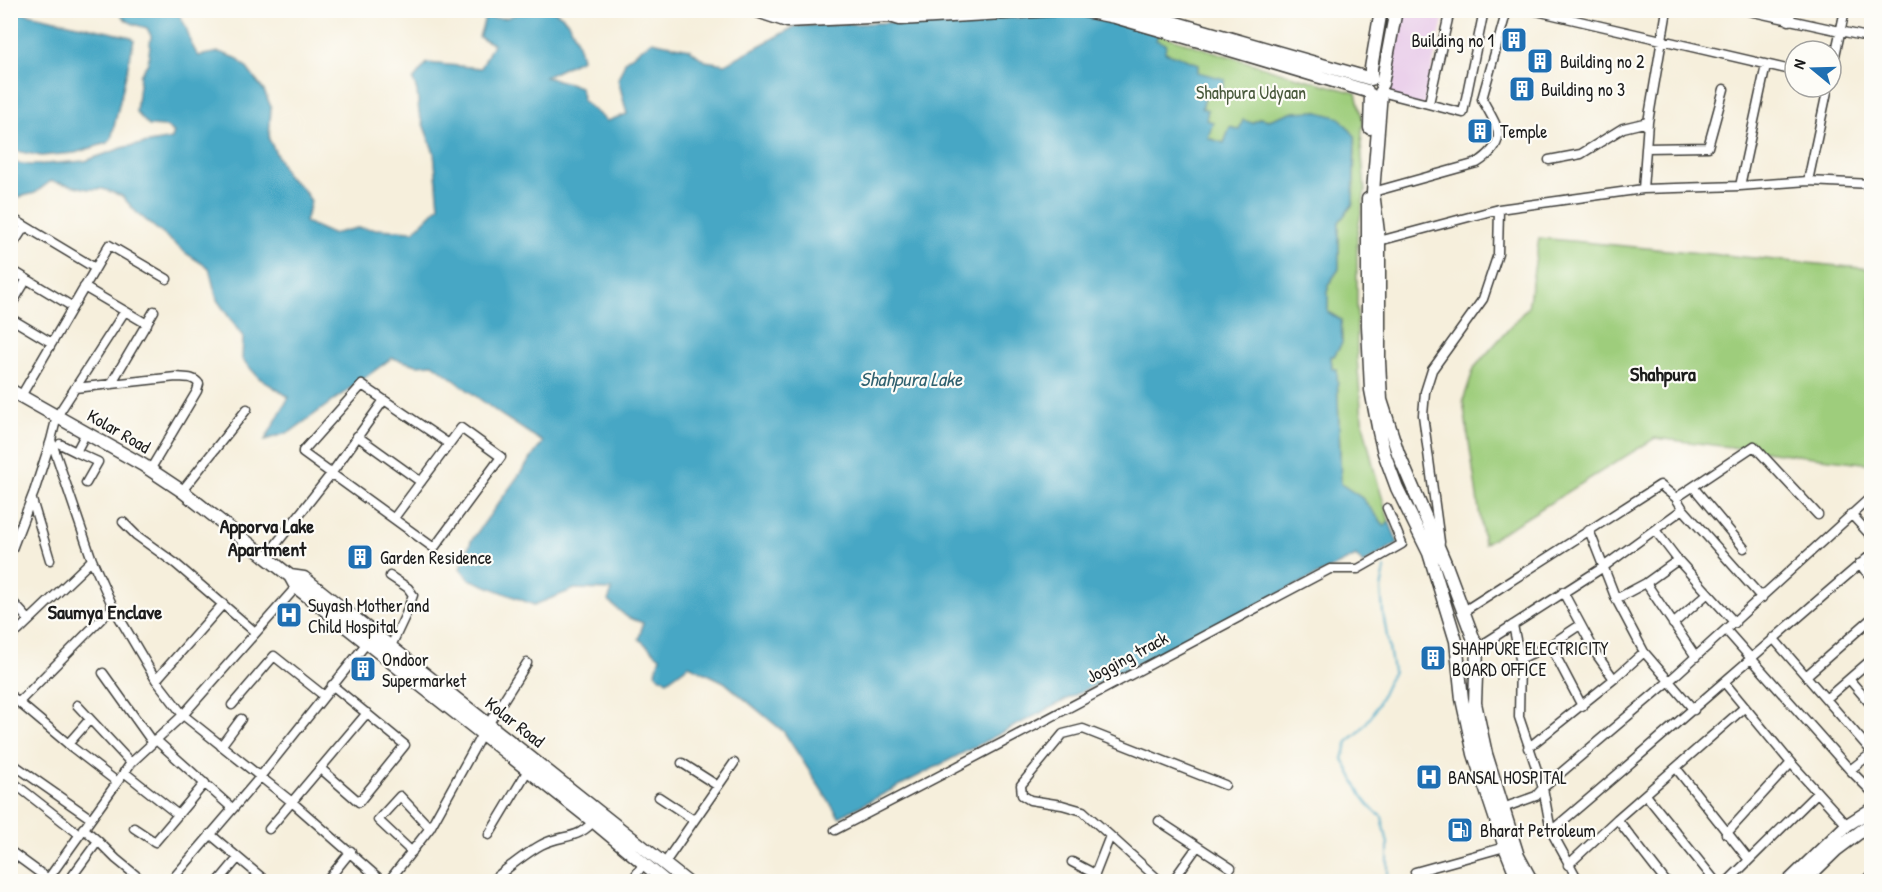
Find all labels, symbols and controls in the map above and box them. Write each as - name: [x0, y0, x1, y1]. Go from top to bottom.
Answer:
- building icon: Building no 1: [1499, 25, 1529, 55]
- place label: Building no 1: [1411, 28, 1494, 53]
- north arrow: [1783, 39, 1843, 99]
- building icon: Building no 2: [1525, 46, 1555, 76]
- place label: Building no 2: [1560, 49, 1645, 74]
- text: N: [1787, 56, 1811, 72]
- building icon: Building no 3: [1507, 74, 1537, 104]
- place label: Building no 3: [1541, 77, 1625, 102]
- park label: Shahpura Udyaan: [1196, 80, 1306, 105]
- building icon: Temple: [1465, 116, 1495, 146]
- place label: Temple: [1500, 119, 1547, 144]
- district label: Shahpura: [1630, 360, 1696, 388]
- water label: Shahpura Lake: [860, 365, 963, 393]
- street label: Kolar Road: [83, 403, 155, 459]
- district label: Apporva Lake Apartment: [220, 512, 314, 563]
- building icon: Garden Residence: [345, 542, 375, 572]
- place label: Garden Residence: [380, 545, 492, 570]
- place label: Suyash Mother and Child Hospital: [308, 593, 429, 639]
- district label: Saumya Enclave: [48, 598, 162, 626]
- hospital icon: Suyash Mother and Child Hospital: [274, 600, 304, 630]
- street label: Jogging track: [1082, 625, 1173, 689]
- place label: SHAHPURE ELECTRICITY BOARD OFFICE: [1452, 636, 1609, 682]
- building icon: SHAHPURE ELECTRICITY BOARD OFFICE: [1418, 643, 1448, 673]
- place label: Ondoor Supermarket: [382, 647, 467, 693]
- building icon: Ondoor Supermarket: [348, 654, 378, 684]
- street label: Kolar Road: [480, 691, 550, 753]
- hospital icon: BANSAL HOSPITAL: [1414, 762, 1444, 792]
- place label: BANSAL HOSPITAL: [1448, 765, 1567, 790]
- fuel station icon: Bharat Petroleum: [1445, 815, 1475, 845]
- place label: Bharat Petroleum: [1480, 818, 1596, 843]

